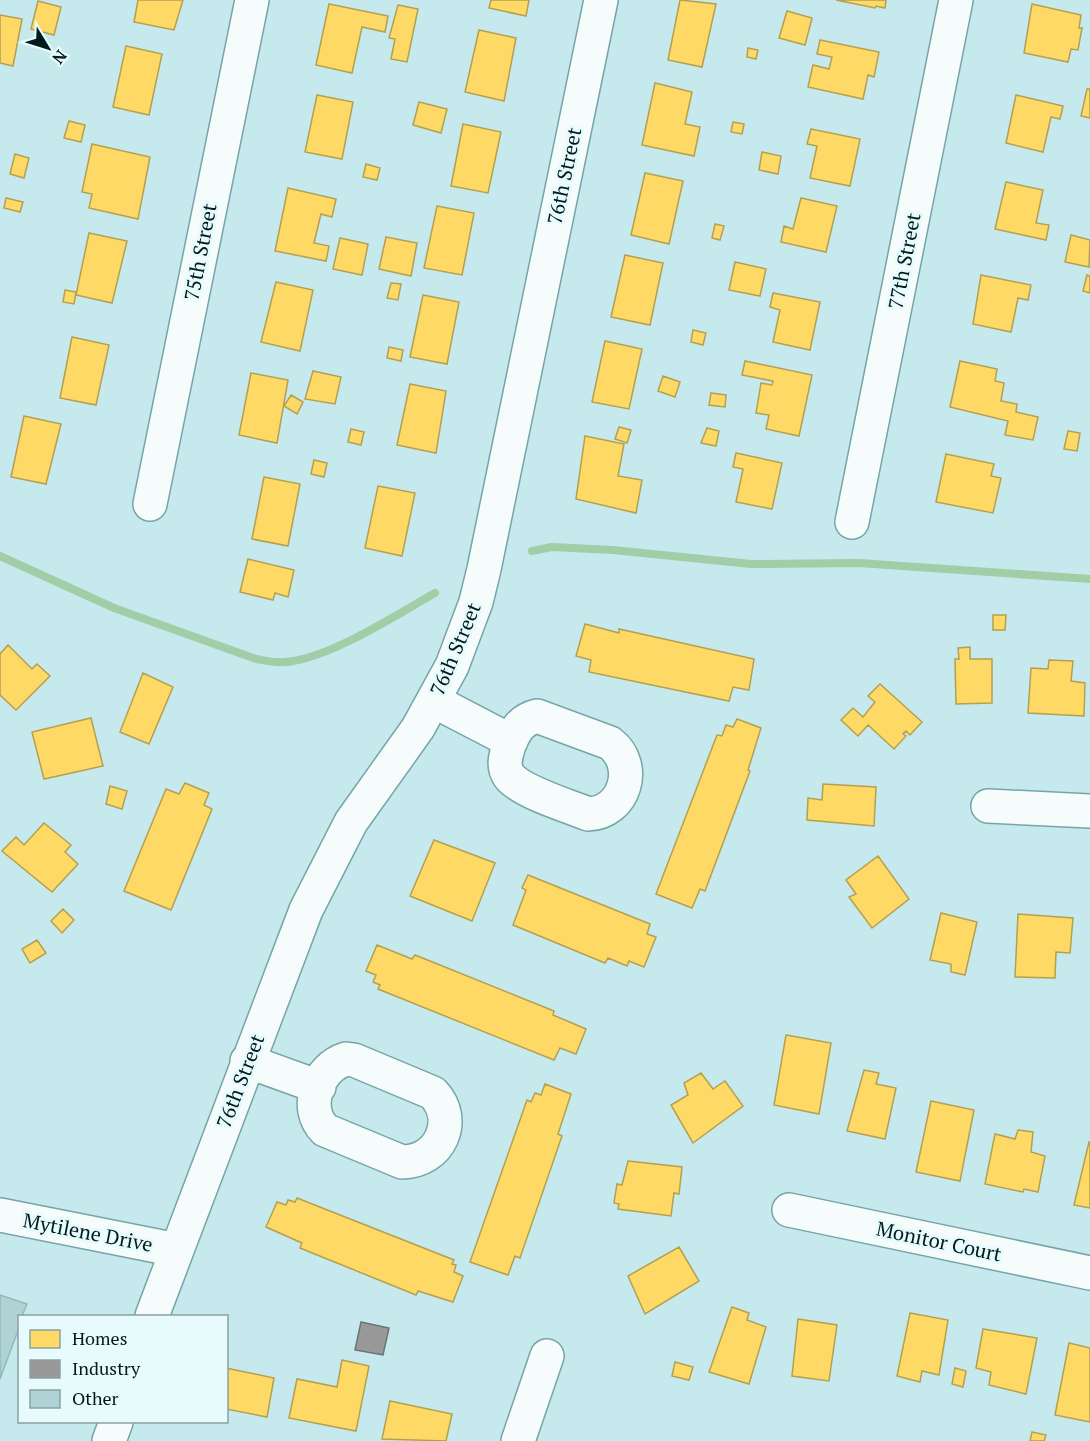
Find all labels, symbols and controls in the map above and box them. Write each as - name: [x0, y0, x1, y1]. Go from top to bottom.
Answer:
- north arrow: [18, 18, 78, 78]
- text: N: [47, 46, 72, 69]
- street label: 76th Street: [541, 124, 588, 227]
- street label: 75th Street: [177, 200, 223, 303]
- street label: 77th Street: [881, 210, 927, 312]
- street label: 76th Street: [423, 598, 487, 700]
- street label: 76th Street: [210, 1030, 270, 1132]
- street label: Mytilene Drive: [21, 1206, 155, 1258]
- street label: Monitor Court: [874, 1215, 1005, 1268]
- legend: [18, 1315, 228, 1423]
- text: Homes: [72, 1326, 127, 1350]
- text: Industry: [72, 1356, 141, 1380]
- text: Other: [72, 1386, 119, 1410]

